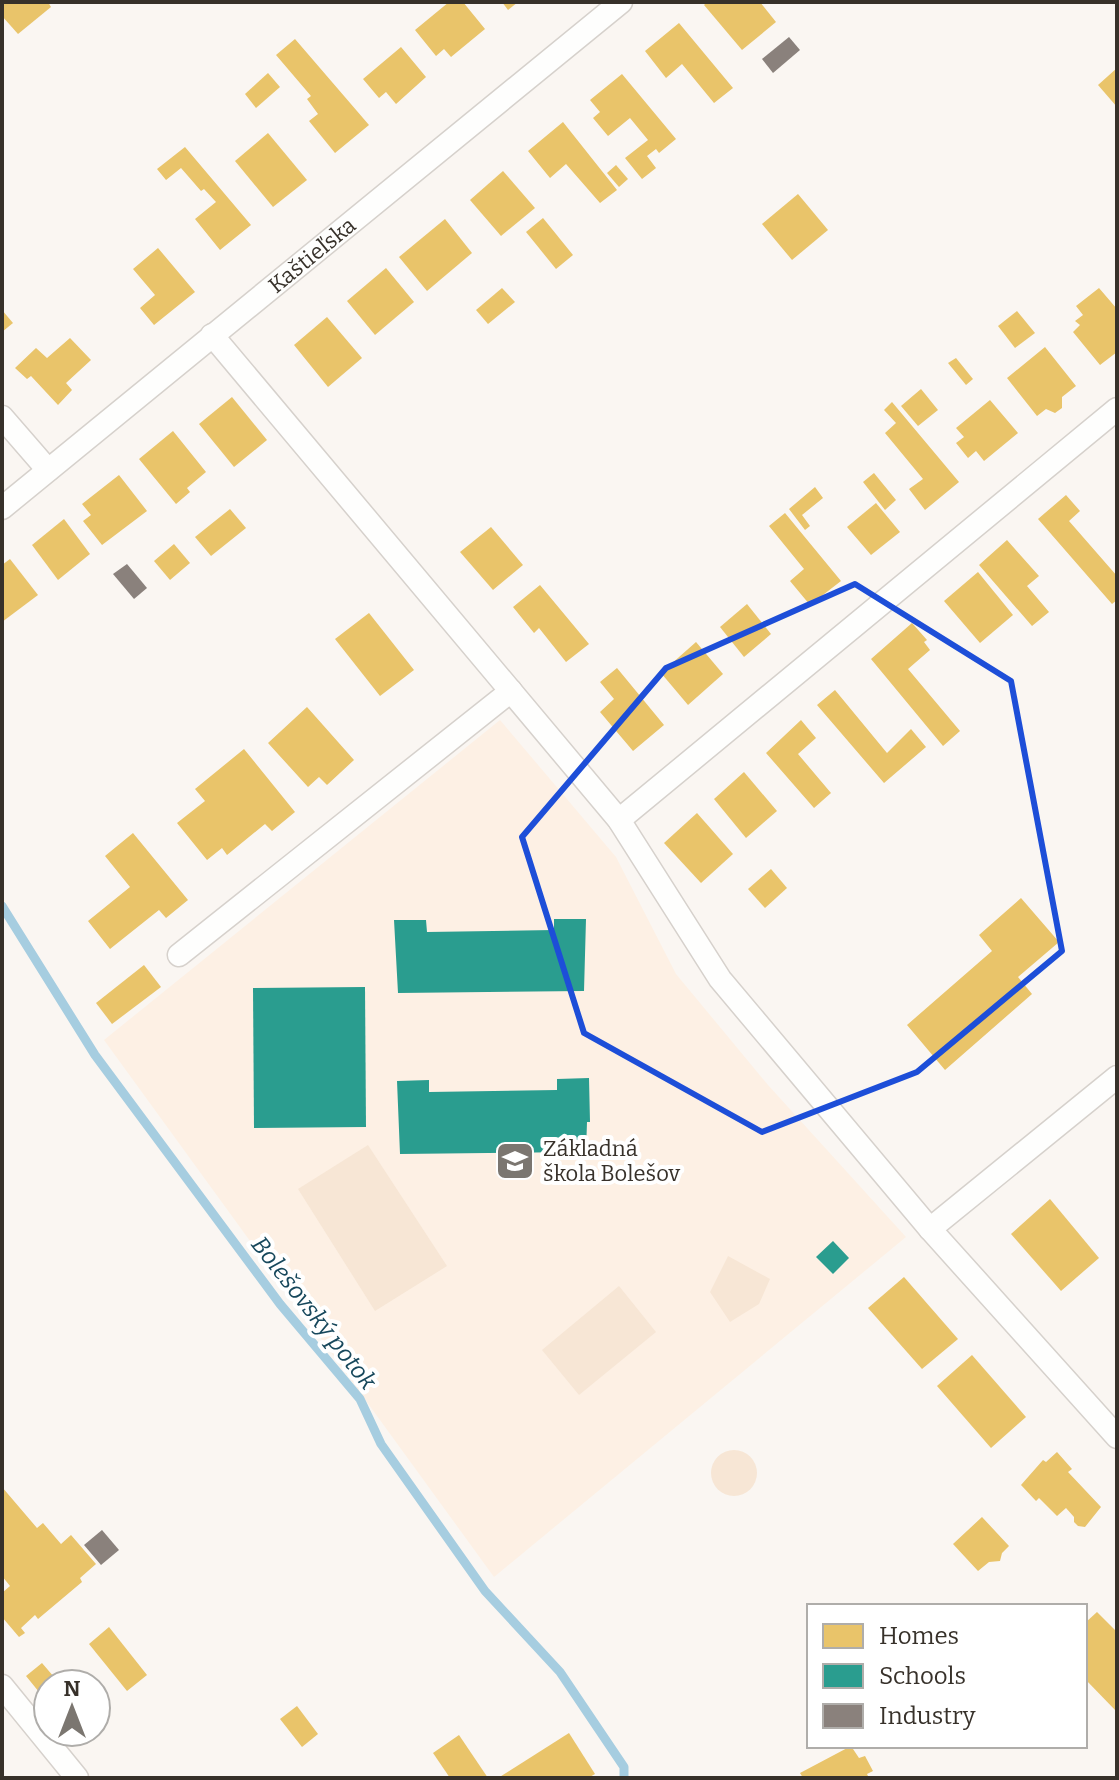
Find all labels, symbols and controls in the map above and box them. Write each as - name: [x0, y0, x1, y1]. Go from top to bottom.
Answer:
- street label: Kaštieľska: [263, 211, 361, 298]
- place label: Základná škola Bolešov: [543, 1135, 681, 1187]
- school or university icon: Základná škola Bolešov: [494, 1140, 536, 1182]
- water label: Bolešovský potok: [246, 1231, 383, 1396]
- legend: [807, 1604, 1087, 1748]
- text: Homes: [879, 1622, 959, 1650]
- text: Schools: [879, 1662, 966, 1690]
- north arrow: [32, 1668, 112, 1748]
- text: N: [64, 1675, 81, 1702]
- text: Industry: [879, 1702, 976, 1730]

